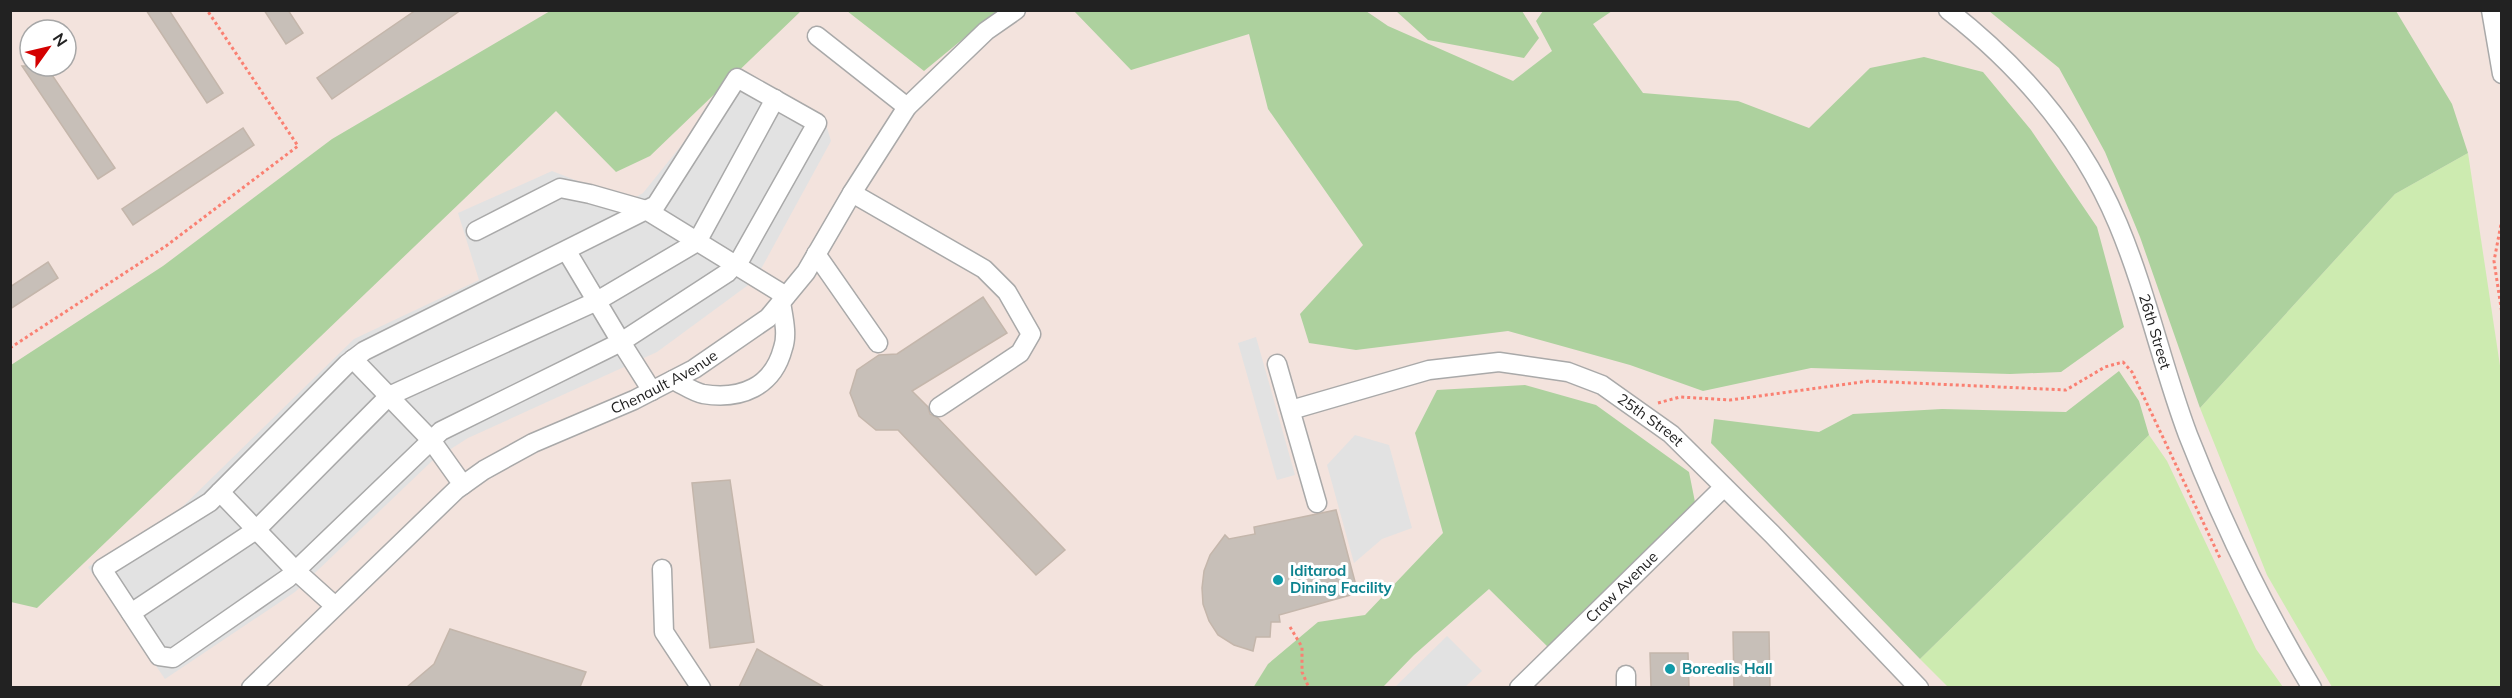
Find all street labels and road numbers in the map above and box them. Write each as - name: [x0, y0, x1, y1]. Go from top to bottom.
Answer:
- street label: 26th Street: [2135, 291, 2175, 371]
- street label: Chenault Avenue: [608, 346, 721, 418]
- street label: 25th Street: [1614, 389, 1688, 450]
- street label: Craw Avenue: [1581, 547, 1662, 626]

